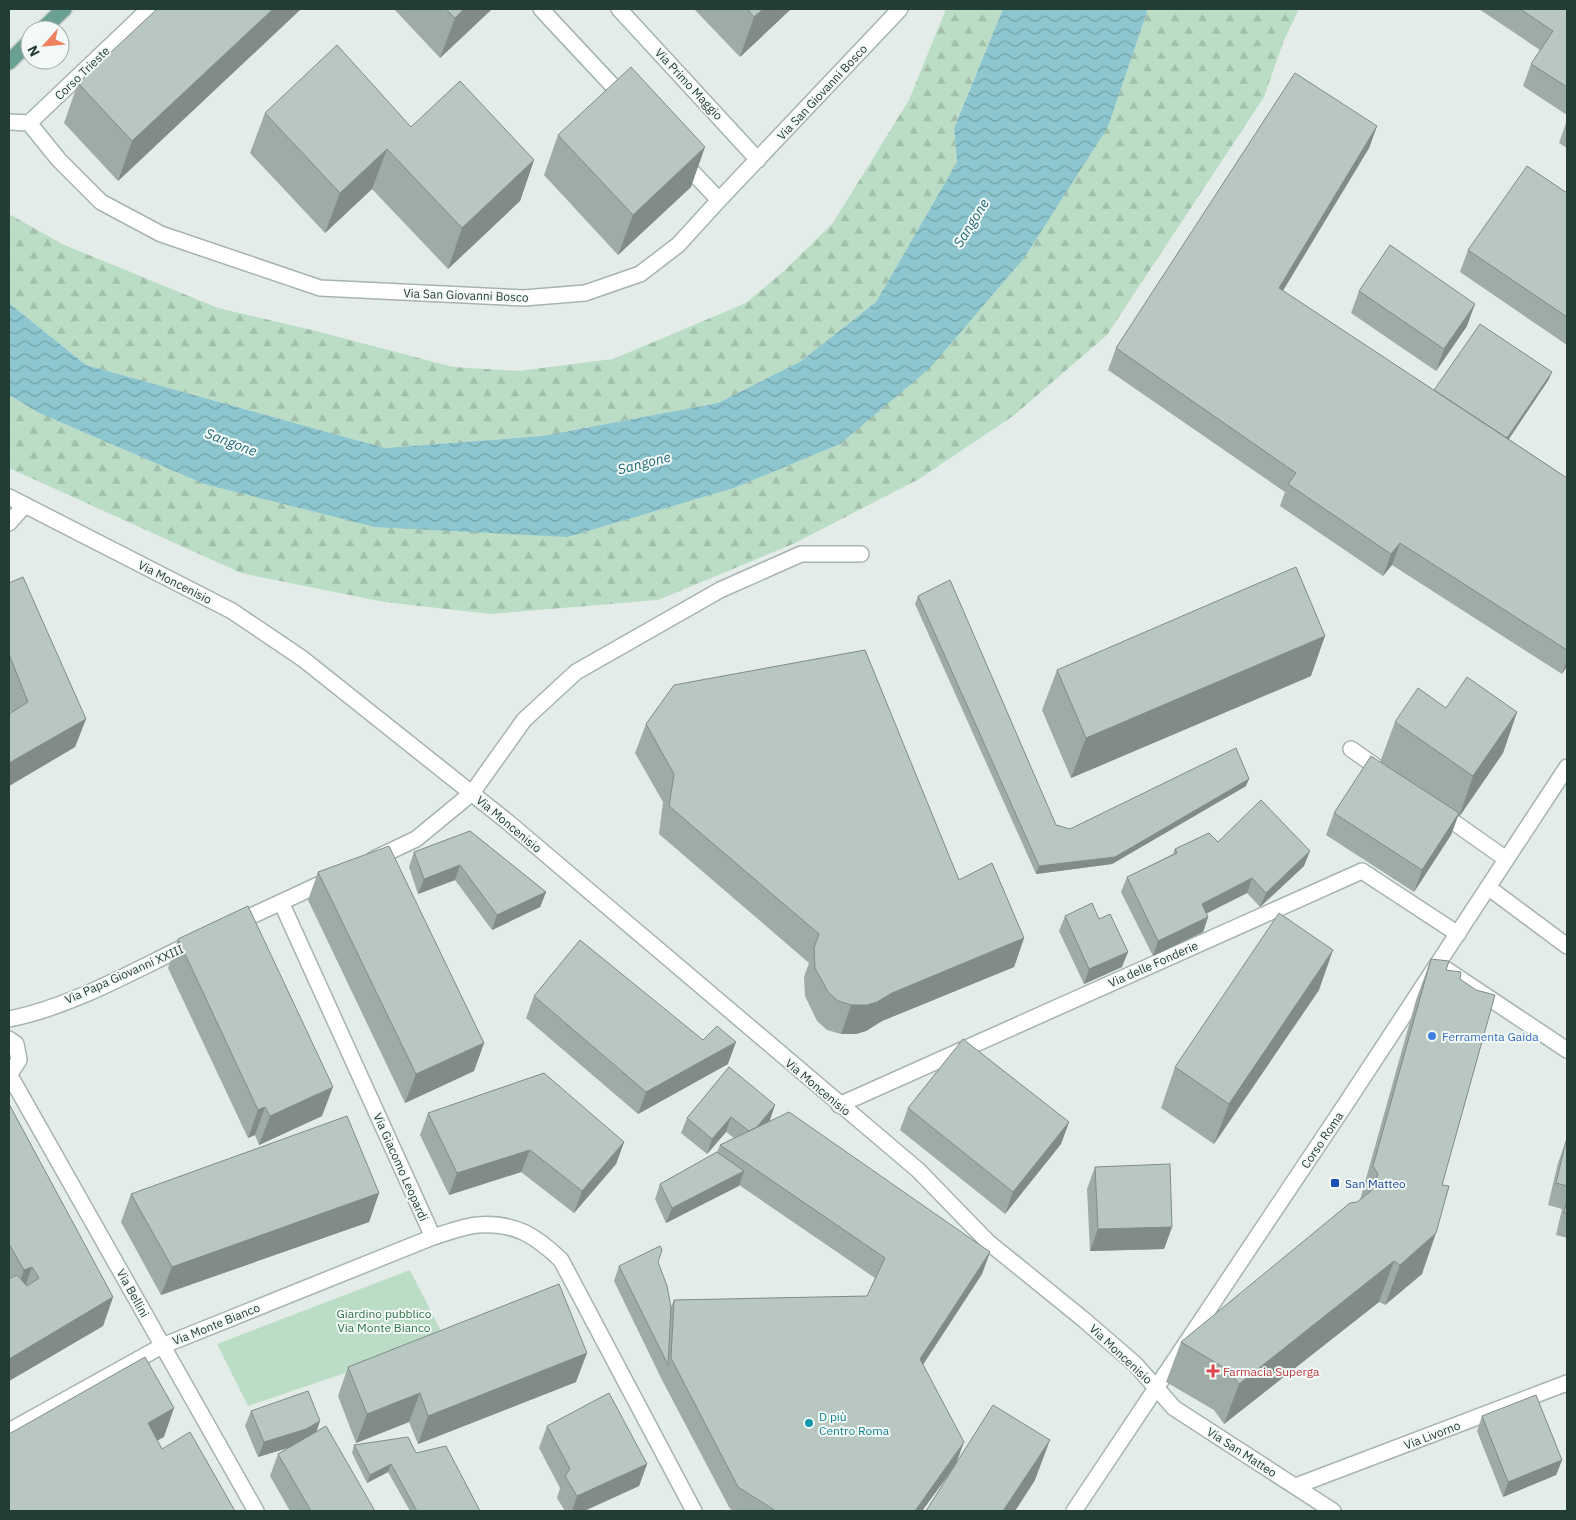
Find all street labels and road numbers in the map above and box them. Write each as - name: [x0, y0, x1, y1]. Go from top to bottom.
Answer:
- street label: Via San Giovanni Bosco: [774, 41, 870, 143]
- street label: Corso Trieste: [51, 43, 113, 103]
- street label: Via Primo Maggio: [652, 45, 726, 123]
- street label: Via San Giovanni Bosco: [403, 285, 529, 305]
- street label: Via Moncenisio: [136, 557, 215, 607]
- street label: Via Moncenisio: [473, 792, 545, 856]
- street label: Via delle Fonderie: [1106, 937, 1200, 990]
- street label: Via Papa Giovanni XXIII: [62, 941, 186, 1007]
- street label: Via Moncenisio: [782, 1055, 854, 1119]
- street label: Corso Roma: [1298, 1108, 1347, 1171]
- street label: Via Giacomo Leopardi: [370, 1111, 432, 1223]
- street label: Via Bellini: [114, 1266, 152, 1320]
- street label: Via Monte Bianco: [170, 1299, 262, 1348]
- street label: Via Moncenisio: [1086, 1321, 1156, 1387]
- street label: Via Livorno: [1402, 1417, 1463, 1453]
- street label: Via San Matteo: [1204, 1424, 1280, 1480]

